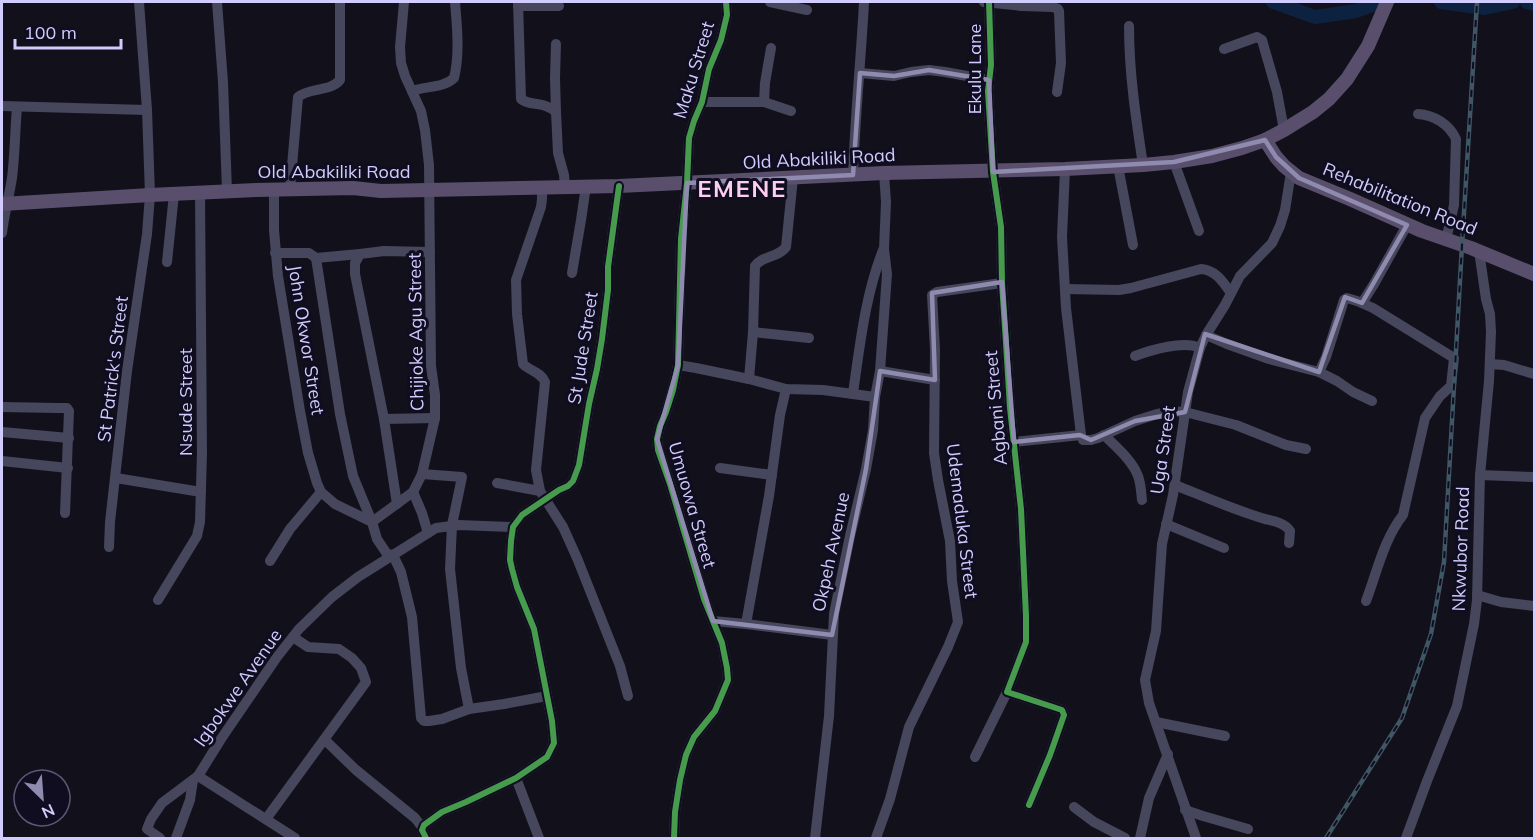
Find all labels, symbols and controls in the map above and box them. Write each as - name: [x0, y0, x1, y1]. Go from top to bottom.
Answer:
- scale bar: [15, 12, 122, 50]
- street label: Maku Street: [668, 18, 719, 121]
- text: 100 m: [24, 21, 77, 44]
- street label: Ekulu Lane: [963, 24, 986, 114]
- street label: Old Abakiliki Road: [742, 143, 896, 174]
- street label: Rehabilitation Road: [1320, 157, 1481, 240]
- street label: Old Abakiliki Road: [257, 160, 411, 183]
- district label: EMENE: [697, 173, 787, 203]
- street label: Chijioke Agu Street: [403, 253, 428, 411]
- street label: John Okwor Street: [283, 263, 330, 417]
- street label: St Jude Street: [562, 290, 603, 406]
- street label: St Patrick's Street: [92, 295, 133, 443]
- street label: Nsude Street: [174, 348, 197, 456]
- street label: Agbani Street: [979, 350, 1012, 466]
- street label: Uga Street: [1145, 404, 1180, 496]
- street label: Umuowa Street: [663, 439, 721, 571]
- street label: Udemaduka Street: [942, 442, 983, 600]
- street label: Nkwubor Road: [1447, 486, 1474, 612]
- street label: Okpeh Avenue: [807, 490, 854, 614]
- street label: Igbokwe Avenue: [189, 624, 287, 751]
- north arrow: [12, 768, 72, 828]
- text: N: [39, 800, 58, 823]

